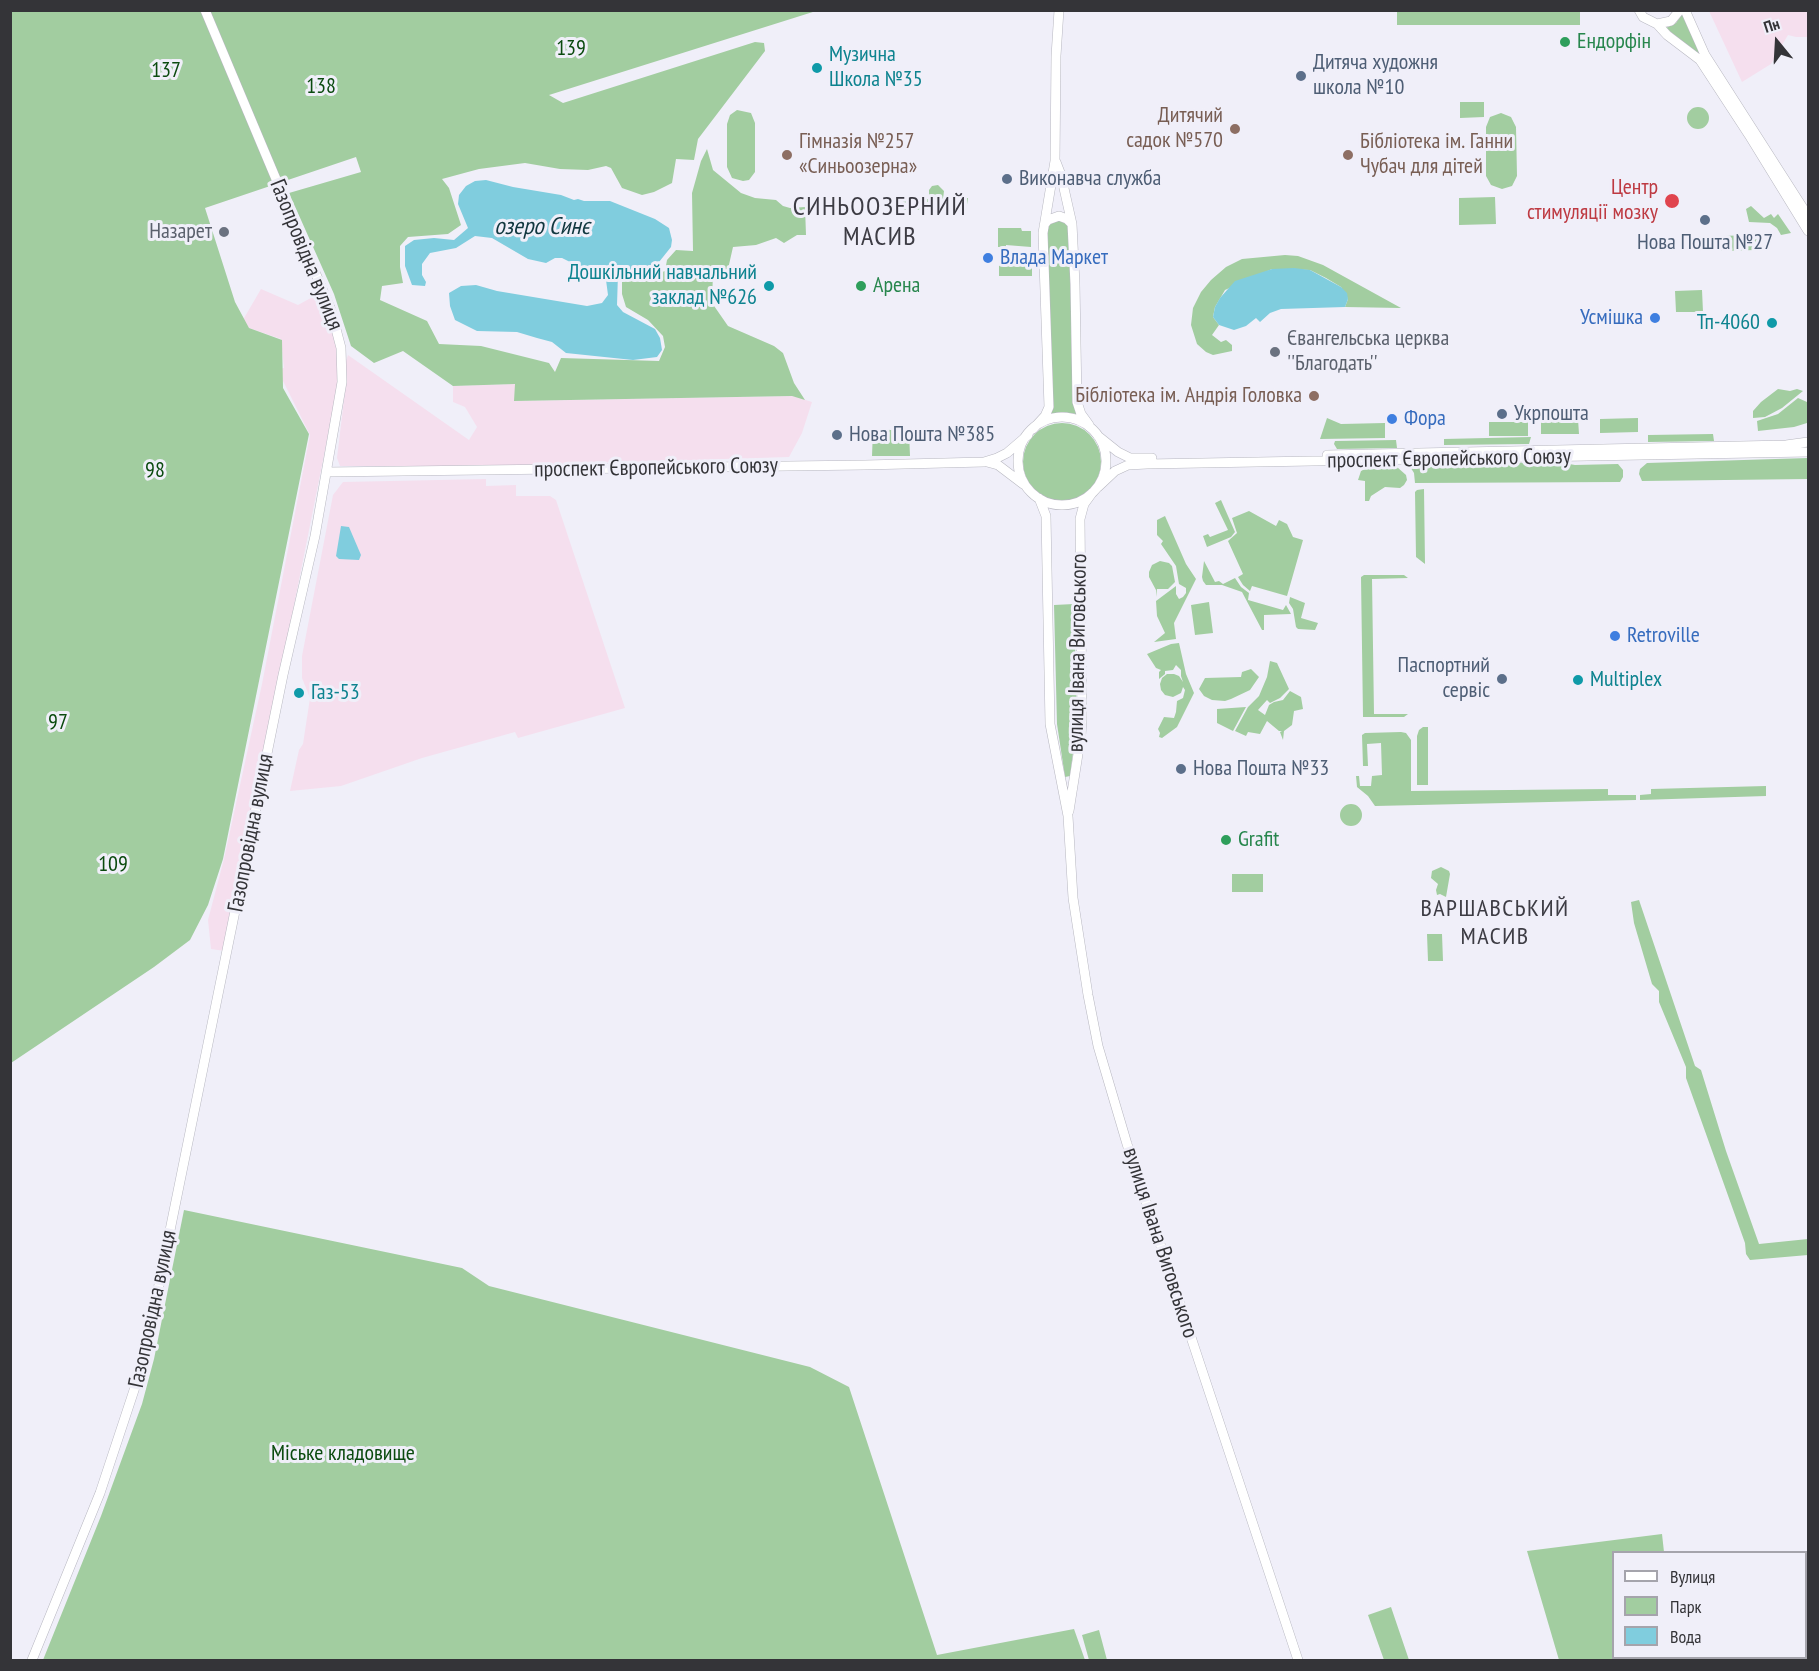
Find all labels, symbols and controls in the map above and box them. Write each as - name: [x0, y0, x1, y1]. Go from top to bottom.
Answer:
- north arrow: [1747, 12, 1807, 72]
- text: Пн: [1761, 13, 1782, 37]
- place label: Ендорфін: [1577, 29, 1651, 55]
- marker: Ендорфін: [1558, 35, 1572, 49]
- park label: 139: [556, 36, 586, 62]
- place label: Музична Школа №35: [829, 42, 923, 94]
- place label: Дитяча художня школа №10: [1313, 50, 1438, 101]
- park label: 137: [151, 58, 181, 84]
- marker: Музична Школа №35: [810, 61, 824, 75]
- marker: Дитяча художня школа №10: [1294, 69, 1308, 83]
- park label: 138: [306, 74, 336, 100]
- place label: Дитячий садок №570: [1126, 103, 1223, 154]
- marker: Дитячий садок №570: [1228, 122, 1242, 136]
- place label: Гімназія №257 «Синьоозерна»: [799, 129, 917, 180]
- place label: Бібліотека ім. Ганни Чубач для дітей: [1360, 129, 1513, 180]
- marker: Гімназія №257 «Синьоозерна»: [780, 148, 794, 162]
- marker: Бібліотека ім. Ганни Чубач для дітей: [1341, 148, 1355, 162]
- place label: Виконавча служба: [1019, 166, 1161, 192]
- marker: Виконавча служба: [1000, 172, 1014, 186]
- place label: Центр стимуляції мозку: [1527, 175, 1658, 226]
- street label: Газопровідна вулиця: [264, 176, 348, 334]
- district label: СИНЬООЗЕРНИЙ МАСИВ: [793, 192, 967, 254]
- marker: Центр стимуляції мозку: [1663, 192, 1681, 210]
- water label: озеро Синє: [494, 213, 590, 241]
- marker: Нова Пошта №27: [1698, 213, 1712, 227]
- place label: Назарет: [149, 219, 212, 245]
- marker: Назарет: [217, 225, 231, 239]
- place label: Нова Пошта №27: [1637, 230, 1773, 256]
- place label: Влада Маркет: [1000, 245, 1108, 271]
- marker: Влада Маркет: [981, 251, 995, 265]
- place label: Дошкільний навчальний заклад №626: [568, 260, 757, 312]
- place label: Арена: [873, 273, 920, 299]
- marker: Дошкільний навчальний заклад №626: [762, 279, 776, 293]
- marker: Арена: [854, 279, 868, 293]
- place label: Усмішка: [1580, 305, 1643, 331]
- place label: Тп-4060: [1697, 310, 1760, 336]
- marker: Усмішка: [1648, 311, 1662, 325]
- marker: Тп-4060: [1765, 316, 1779, 330]
- place label: Євангельська церква ''Благодать'': [1287, 326, 1449, 378]
- marker: Євангельська церква ''Благодать'': [1268, 345, 1282, 359]
- place label: Бібліотека ім. Андрія Головка: [1075, 383, 1302, 409]
- marker: Бібліотека ім. Андрія Головка: [1307, 389, 1321, 403]
- place label: Укрпошта: [1514, 401, 1589, 427]
- place label: Фора: [1404, 406, 1446, 432]
- marker: Укрпошта: [1495, 407, 1509, 421]
- marker: Фора: [1385, 412, 1399, 426]
- place label: Нова Пошта №385: [849, 422, 995, 448]
- marker: Нова Пошта №385: [830, 428, 844, 442]
- street label: проспект Європейського Союзу: [1327, 444, 1571, 474]
- street label: проспект Європейського Союзу: [534, 453, 778, 483]
- park label: 98: [145, 458, 165, 484]
- street label: вулиця Івана Виговського: [1063, 554, 1093, 752]
- place label: Retroville: [1627, 623, 1700, 649]
- marker: Retroville: [1608, 629, 1622, 643]
- place label: Паспортний сервіс: [1398, 653, 1490, 704]
- place label: Multiplex: [1590, 667, 1662, 693]
- marker: Паспортний сервіс: [1495, 672, 1509, 686]
- marker: Multiplex: [1571, 673, 1585, 687]
- place label: Газ-53: [311, 680, 360, 706]
- marker: Газ-53: [292, 686, 306, 700]
- park label: 97: [48, 710, 68, 736]
- street label: Газопровідна вулиця: [223, 752, 279, 914]
- place label: Нова Пошта №33: [1193, 756, 1329, 782]
- marker: Нова Пошта №33: [1174, 762, 1188, 776]
- place label: Grafit: [1238, 827, 1279, 853]
- marker: Grafit: [1219, 833, 1233, 847]
- park label: 109: [98, 852, 128, 878]
- district label: ВАРШАВСЬКИЙ МАСИВ: [1420, 895, 1570, 951]
- street label: вулиця Івана Виговського: [1117, 1145, 1203, 1341]
- street label: Газопровідна вулиця: [123, 1228, 183, 1390]
- park label: Міське кладовище: [271, 1441, 415, 1467]
- legend: [1612, 1551, 1807, 1659]
- text: Вулиця: [1670, 1565, 1715, 1588]
- text: Парк: [1670, 1595, 1701, 1618]
- text: Вода: [1670, 1625, 1701, 1648]

